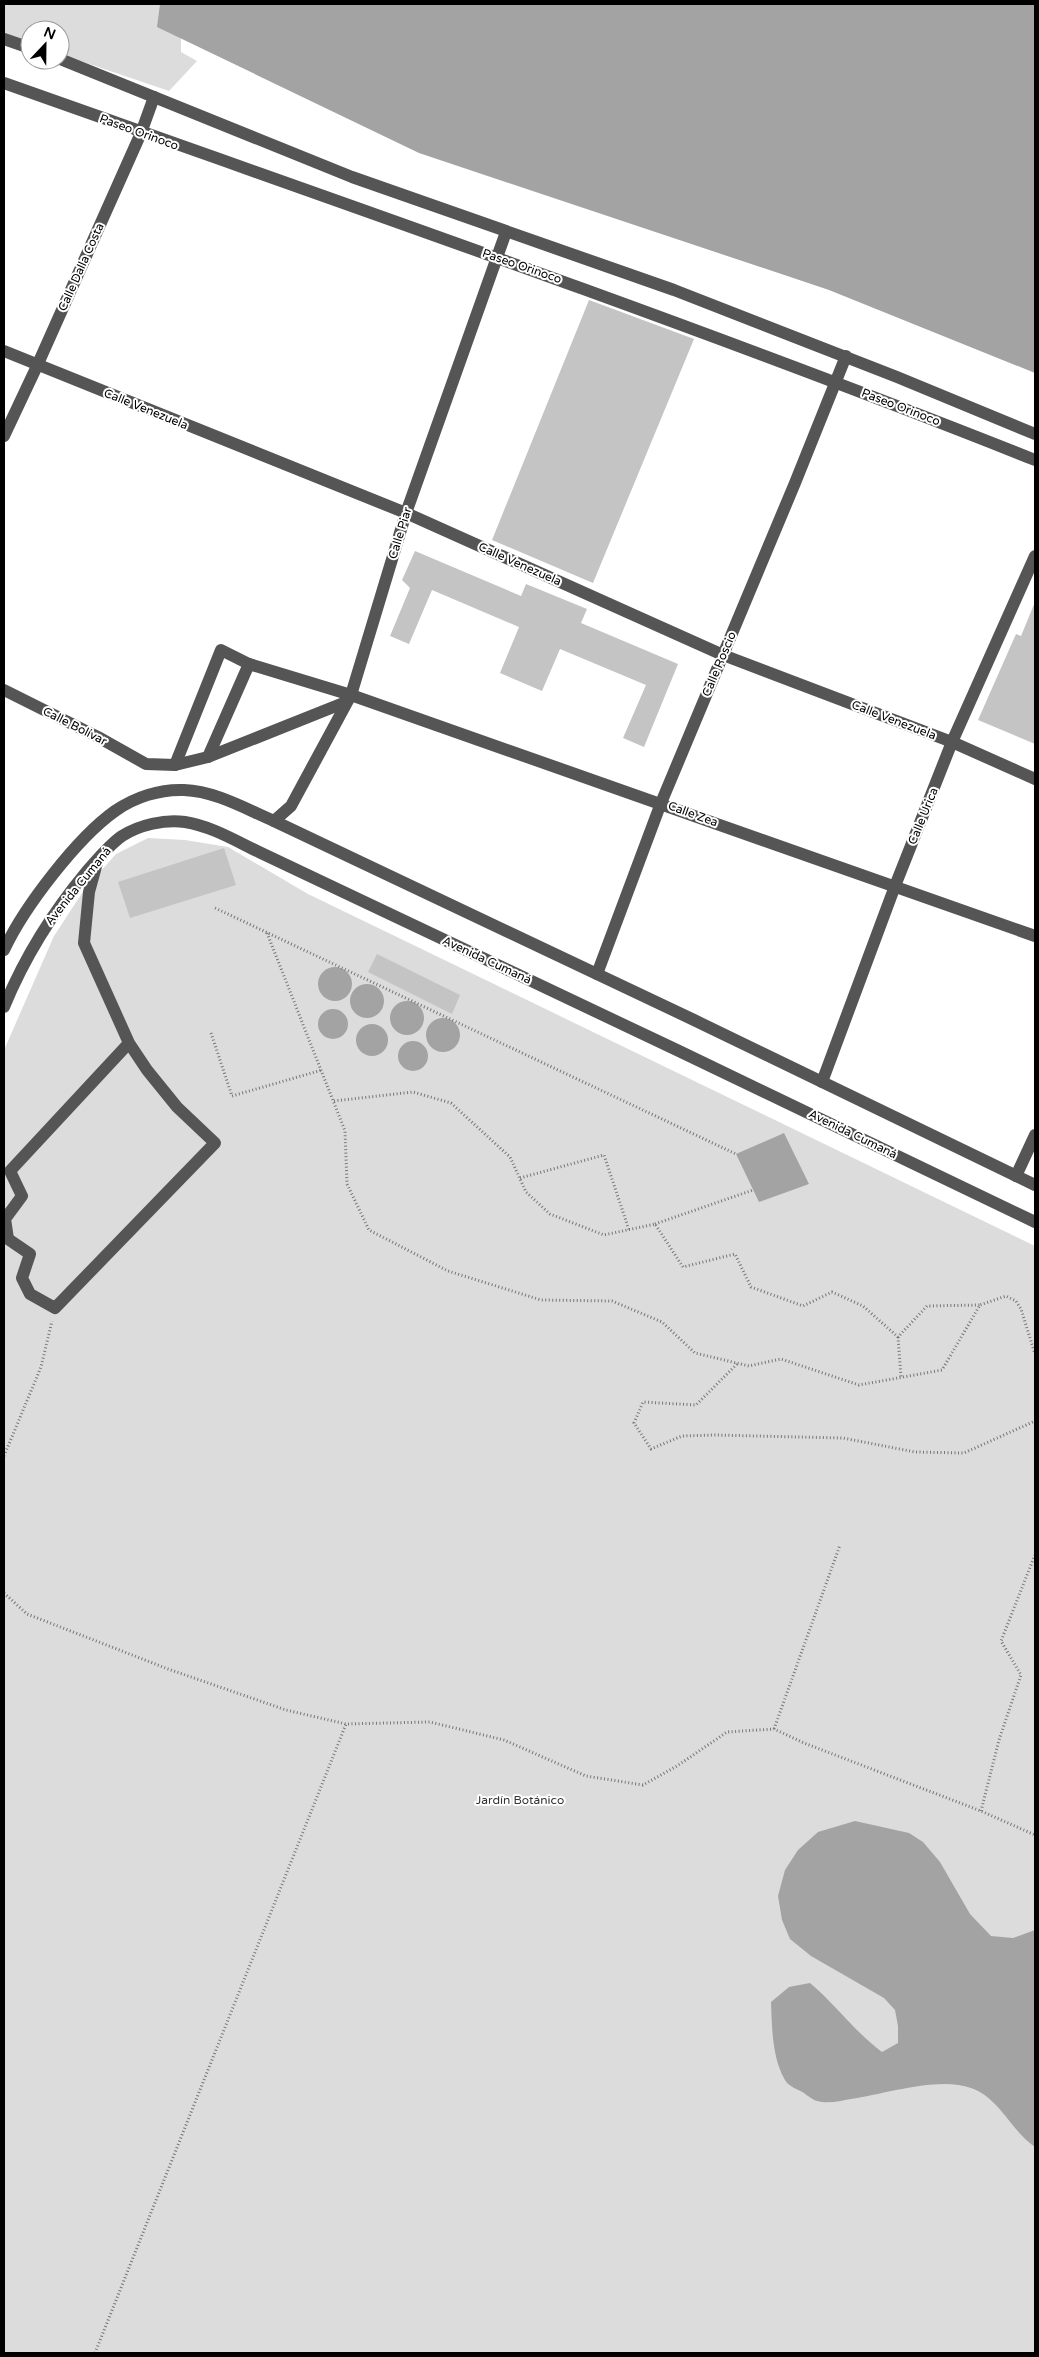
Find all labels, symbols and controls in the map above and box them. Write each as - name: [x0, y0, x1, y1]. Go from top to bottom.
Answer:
- north arrow: [20, 20, 70, 70]
- text: N: [41, 23, 58, 43]
- street label: Paseo Orinoco: [98, 111, 180, 153]
- street label: Calle Dalla Costa: [55, 221, 107, 313]
- street label: Paseo Orinoco: [481, 246, 563, 286]
- street label: Calle Venezuela: [102, 386, 190, 432]
- street label: Paseo Orinoco: [860, 386, 942, 428]
- street label: Calle Piar: [386, 505, 415, 561]
- street label: Calle Venezuela: [476, 539, 564, 589]
- street label: Calle Roscio: [699, 629, 739, 699]
- street label: Calle Venezuela: [850, 697, 938, 743]
- street label: Calle Bolívar: [41, 704, 110, 748]
- street label: Calle Urica: [905, 785, 941, 847]
- street label: Calle Zea: [666, 799, 720, 829]
- street label: Avenida Cumaná: [42, 844, 114, 928]
- street label: Avenida Cumaná: [440, 933, 534, 987]
- street label: Avenida Cumaná: [806, 1107, 900, 1161]
- park label: Jardín Botánico: [476, 1793, 564, 1807]

